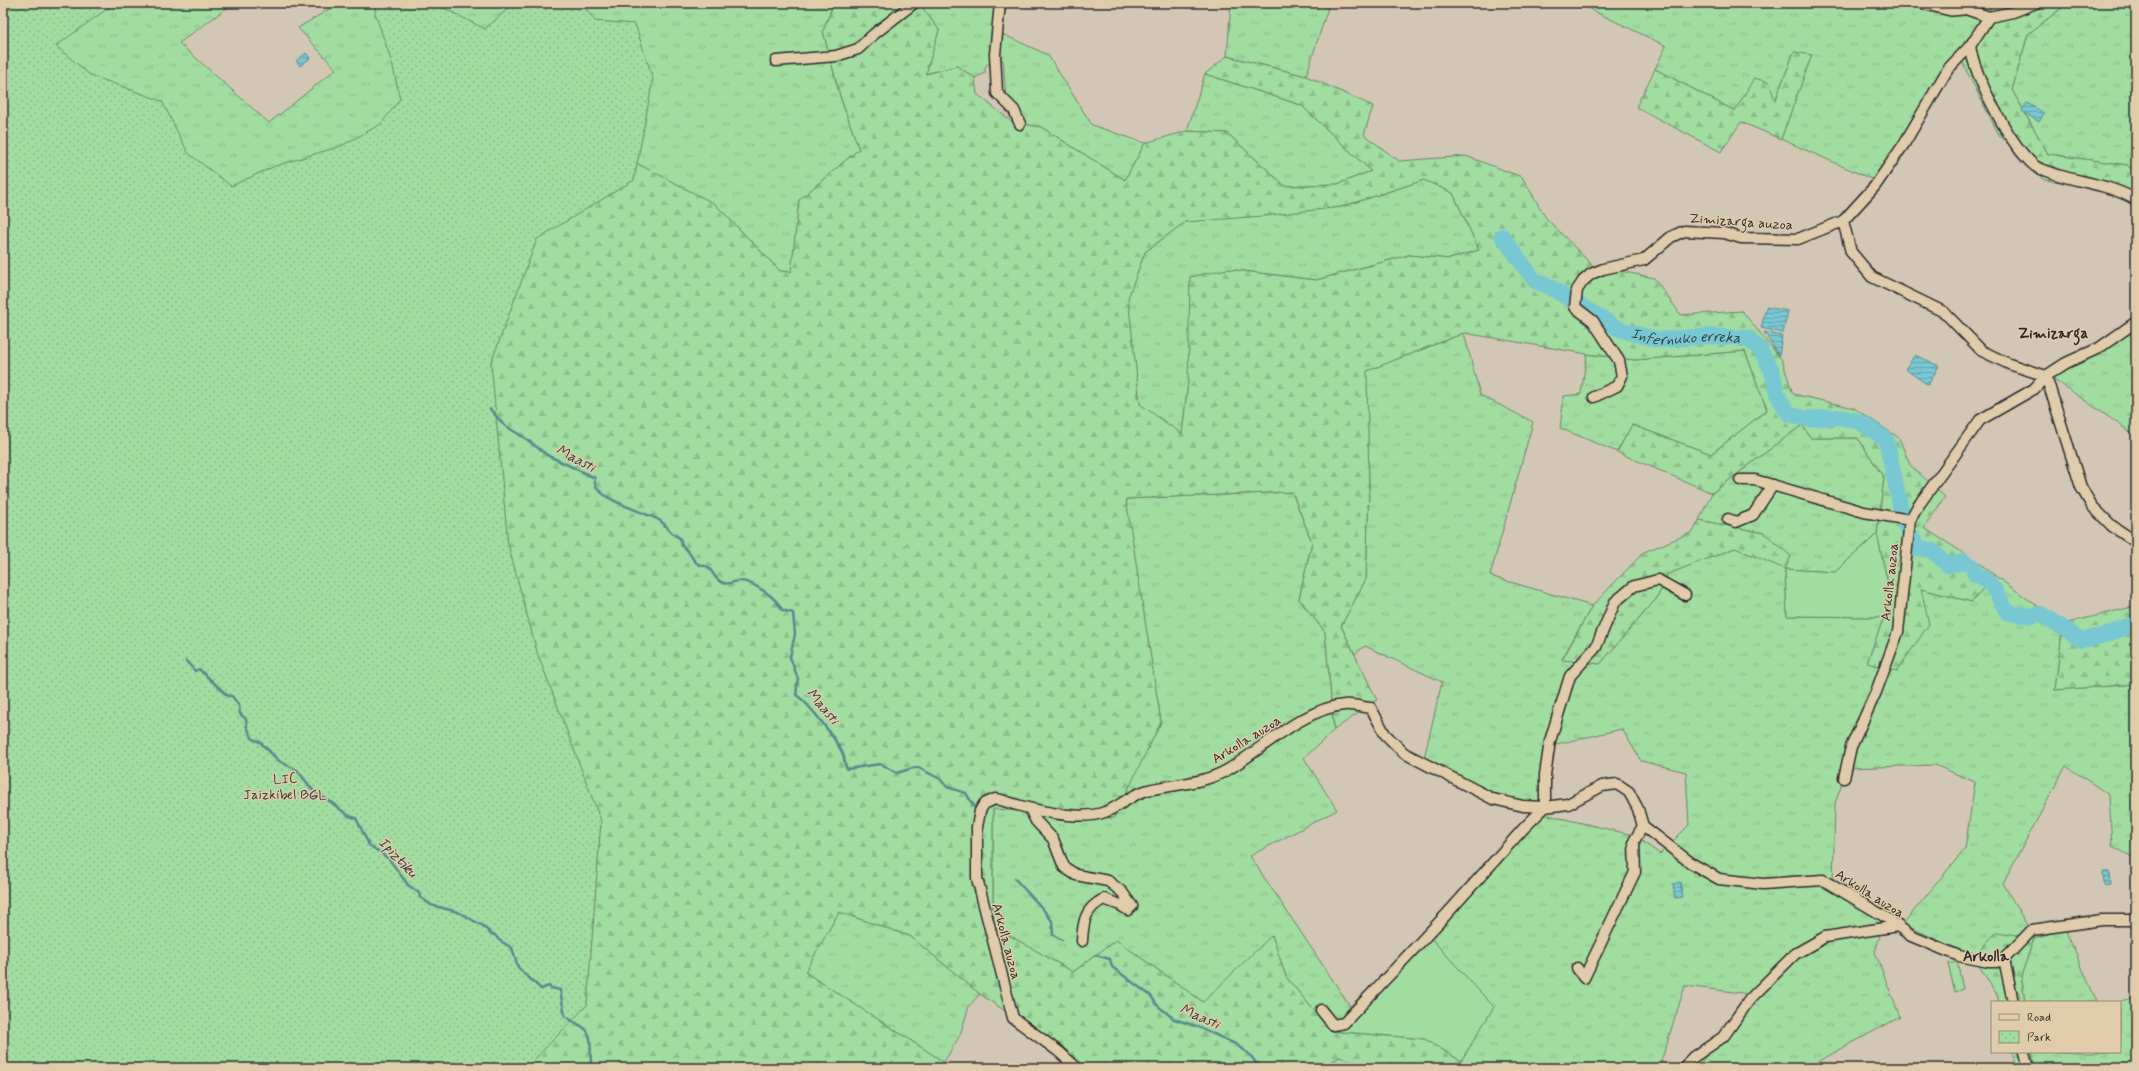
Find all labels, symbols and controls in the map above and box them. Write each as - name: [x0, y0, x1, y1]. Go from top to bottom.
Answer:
- street label: Zimizarga auzoa: [1689, 209, 1793, 237]
- water label: Infernuko erreka: [1629, 324, 1742, 351]
- district label: Zimizarga: [2018, 324, 2088, 346]
- water label: Maasti: [552, 440, 600, 478]
- street label: Arkolla auzoa: [1877, 542, 1903, 622]
- water label: Maasti: [801, 684, 844, 730]
- street label: Arkolla auzoa: [1209, 711, 1285, 768]
- park label: LIC Jaizkibel BGL: [243, 770, 327, 804]
- water label: Ipiztiku: [373, 833, 422, 883]
- street label: Arkolla auzoa: [1831, 865, 1907, 922]
- street label: Arkolla auzoa: [987, 901, 1025, 981]
- district label: Arkolla: [1963, 947, 2010, 967]
- water label: Maasti: [1176, 999, 1224, 1035]
- legend: [1991, 1001, 2121, 1053]
- text: Road: [2027, 1010, 2051, 1026]
- text: Park: [2027, 1030, 2051, 1046]

